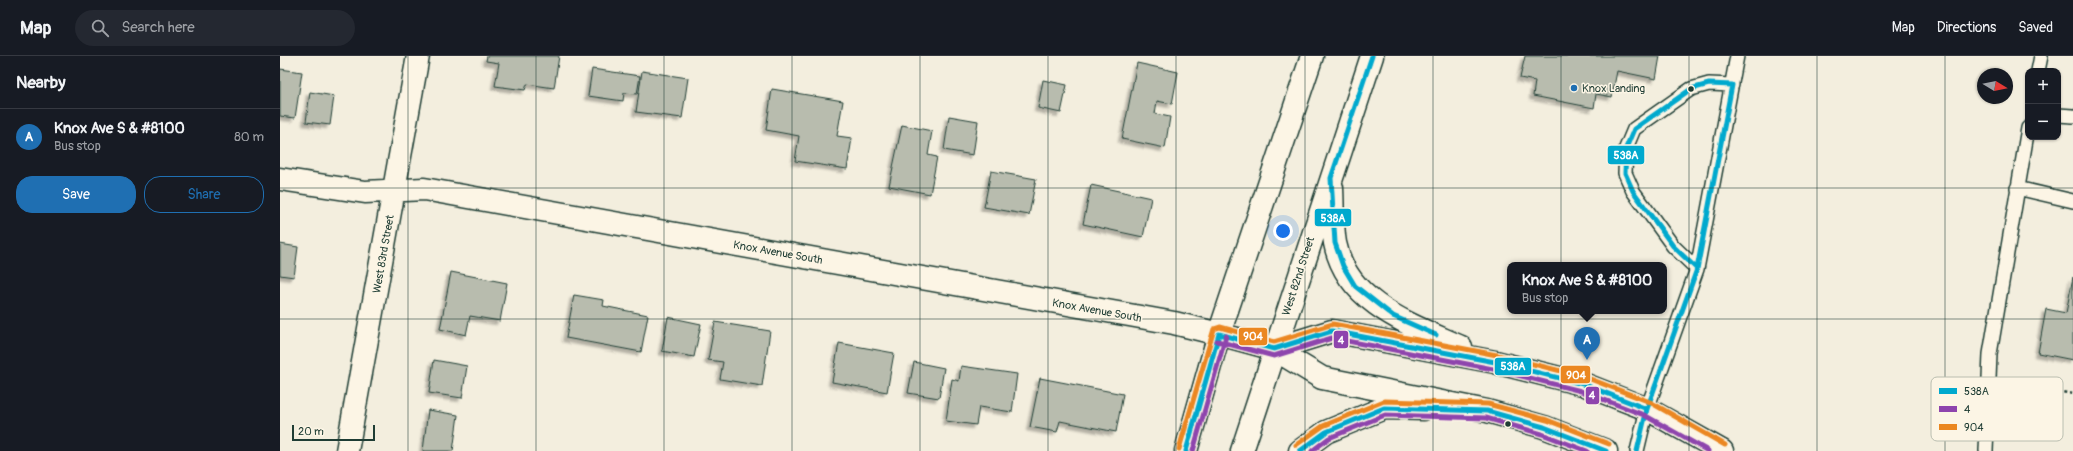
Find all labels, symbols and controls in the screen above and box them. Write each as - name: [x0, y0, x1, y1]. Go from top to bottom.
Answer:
- search box: [75, 10, 355, 46]
- text: Map: [20, 16, 51, 40]
- icon: search: [89, 17, 111, 39]
- text: Search here: [121, 18, 195, 37]
- text: Map: [1892, 19, 1915, 36]
- text: Directions: [1937, 19, 1996, 36]
- text: Saved: [2018, 19, 2053, 36]
- north arrow: [1977, 68, 2013, 104]
- map controls: [2025, 68, 2061, 140]
- button: +: [2025, 68, 2061, 104]
- text: Nearby: [16, 72, 65, 93]
- place label: Knox Landing: [1582, 82, 1645, 95]
- marker: Knox Landing: [1569, 83, 1579, 93]
- unlabelled marker: [1686, 84, 1696, 94]
- button: −: [2025, 104, 2061, 140]
- text: Knox Ave S & #8100: [54, 119, 185, 138]
- text: A: [25, 129, 33, 145]
- text: 80 m: [234, 129, 264, 145]
- text: Bus stop: [54, 138, 101, 154]
- line badge: 538A: [1607, 145, 1645, 165]
- text: 538A: [1614, 149, 1639, 162]
- button: Save: [16, 176, 136, 213]
- button: Share: [144, 176, 264, 213]
- line badge: 538A: [1314, 208, 1352, 227]
- text: 538A: [1321, 212, 1346, 225]
- street label: West 83rd Street: [370, 213, 397, 294]
- your location: [1273, 221, 1293, 241]
- street label: West 82nd Street: [1280, 235, 1318, 317]
- street label: Knox Avenue South: [732, 238, 824, 267]
- popup: [1507, 262, 1667, 314]
- text: Knox Ave S & #8100: [1522, 271, 1652, 290]
- text: Bus stop: [1522, 290, 1569, 306]
- street label: Knox Avenue South: [1051, 296, 1143, 325]
- line badge: 904: [1238, 327, 1268, 346]
- pin: A: [1574, 327, 1600, 360]
- text: 904: [1243, 330, 1263, 343]
- line badge: 4: [1333, 330, 1349, 349]
- text: 4: [1337, 334, 1345, 347]
- line badge: 538A: [1494, 357, 1532, 376]
- text: 538A: [1501, 360, 1526, 373]
- line badge: 904: [1560, 365, 1591, 384]
- text: 904: [1566, 369, 1586, 382]
- legend: [1931, 377, 2063, 441]
- text: 538A: [1964, 385, 1989, 398]
- line badge: 4: [1585, 386, 1600, 405]
- text: 4: [1588, 389, 1596, 402]
- text: 4: [1964, 403, 1971, 416]
- unlabelled marker: [1503, 419, 1513, 429]
- text: 904: [1964, 421, 1984, 434]
- scale bar: [292, 423, 375, 442]
- text: 20 m: [298, 425, 324, 438]

